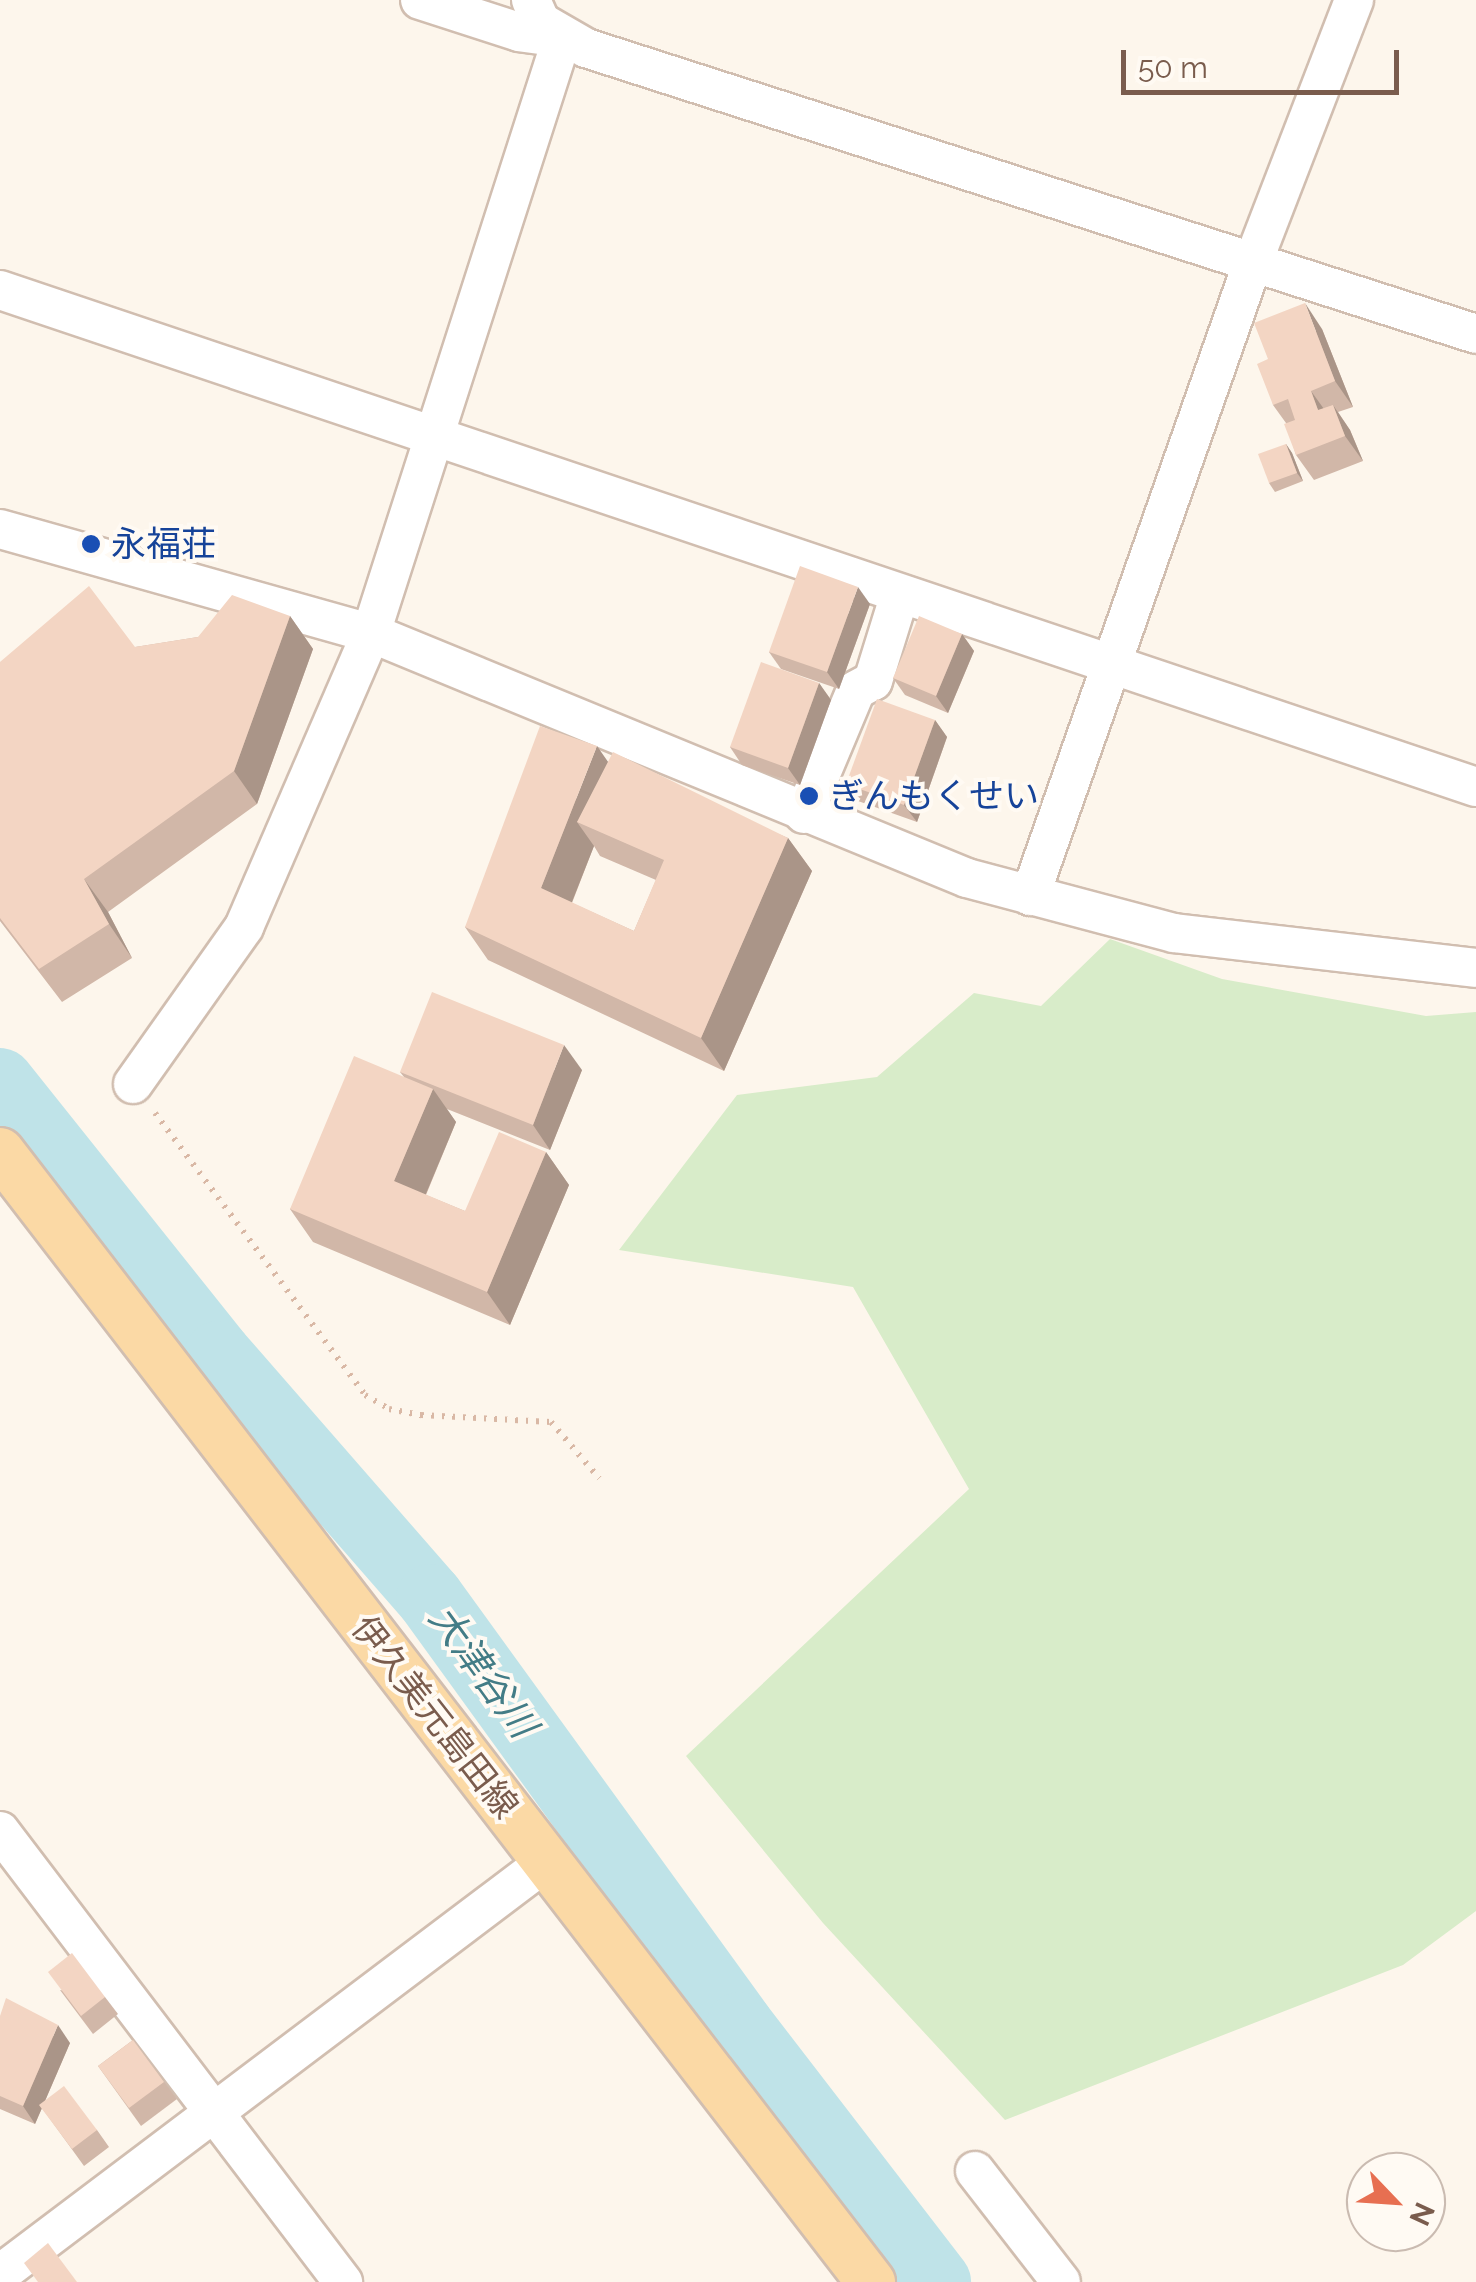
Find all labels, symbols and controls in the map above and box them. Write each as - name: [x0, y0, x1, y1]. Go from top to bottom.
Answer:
- scale bar: [1126, 30, 1404, 92]
- text: 50 m: [1138, 50, 1208, 85]
- place label: 永福荘: [111, 523, 216, 565]
- marker: 永福荘: [80, 533, 102, 555]
- place label: ぎんもくせい: [829, 775, 1039, 817]
- marker: ぎんもくせい: [798, 785, 820, 807]
- water label: 大津谷川: [420, 1596, 546, 1746]
- street label: 伊久美元島田線: [343, 1608, 527, 1826]
- north arrow: [1346, 2152, 1446, 2252]
- text: N: [1402, 2197, 1441, 2231]

